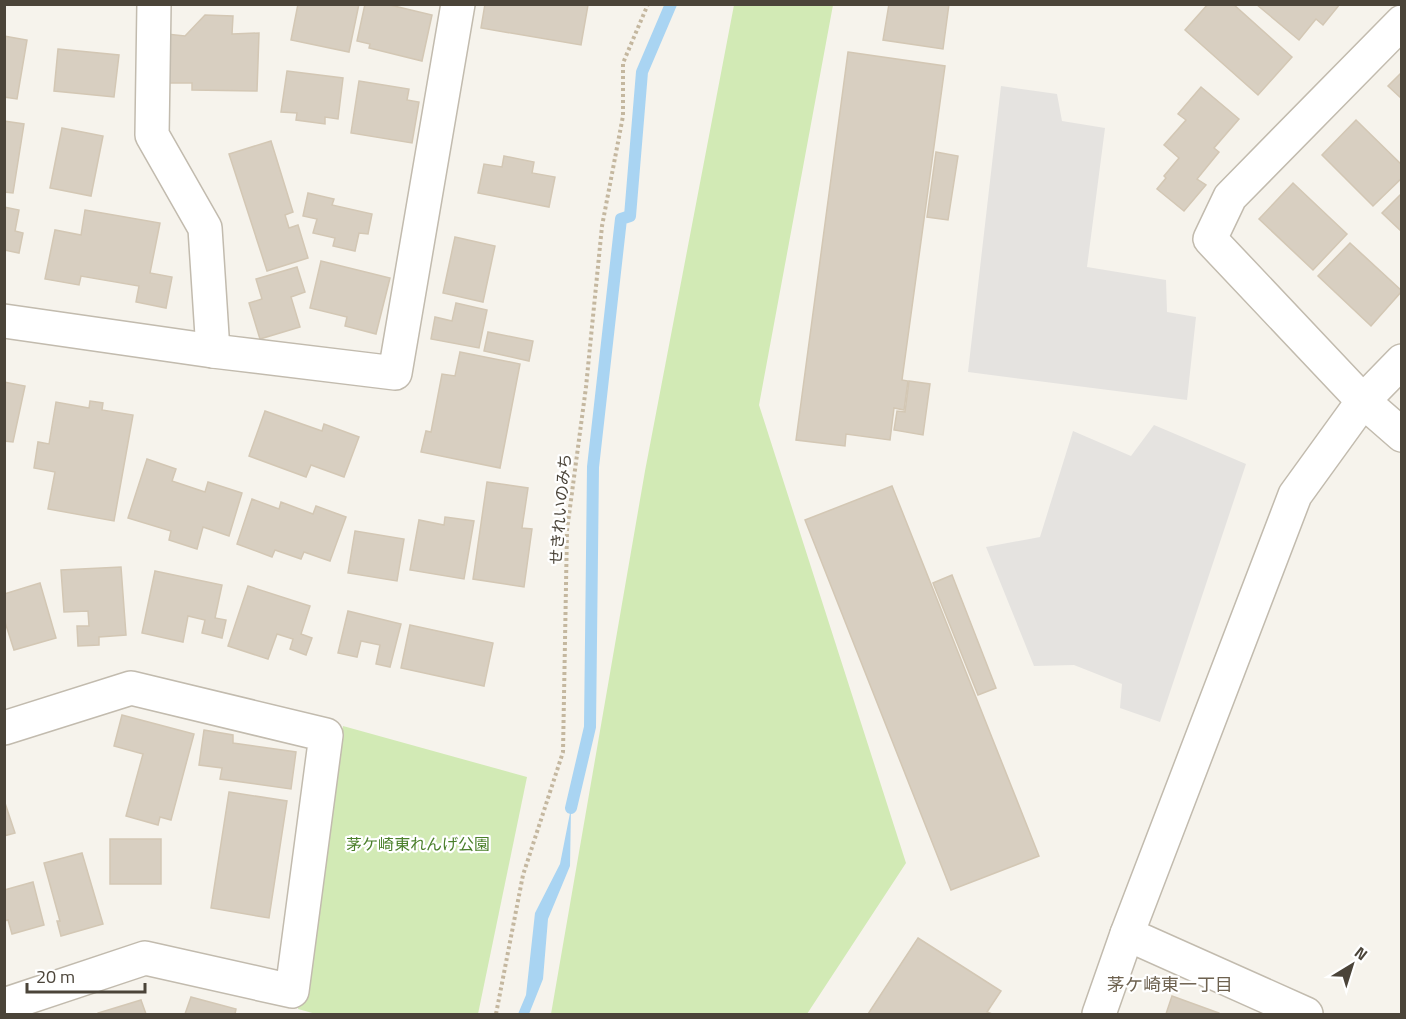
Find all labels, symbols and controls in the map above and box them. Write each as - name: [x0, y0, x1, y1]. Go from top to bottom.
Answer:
- street label: せきれいのみち: [543, 452, 577, 566]
- park label: 茅ケ崎東れんげ公園: [346, 832, 490, 856]
- north arrow: [1322, 935, 1382, 995]
- text: N: [1349, 940, 1373, 966]
- scale bar: [27, 956, 146, 994]
- text: 20 m: [36, 963, 75, 990]
- district label: 茅ケ崎東一丁目: [1107, 971, 1233, 998]

